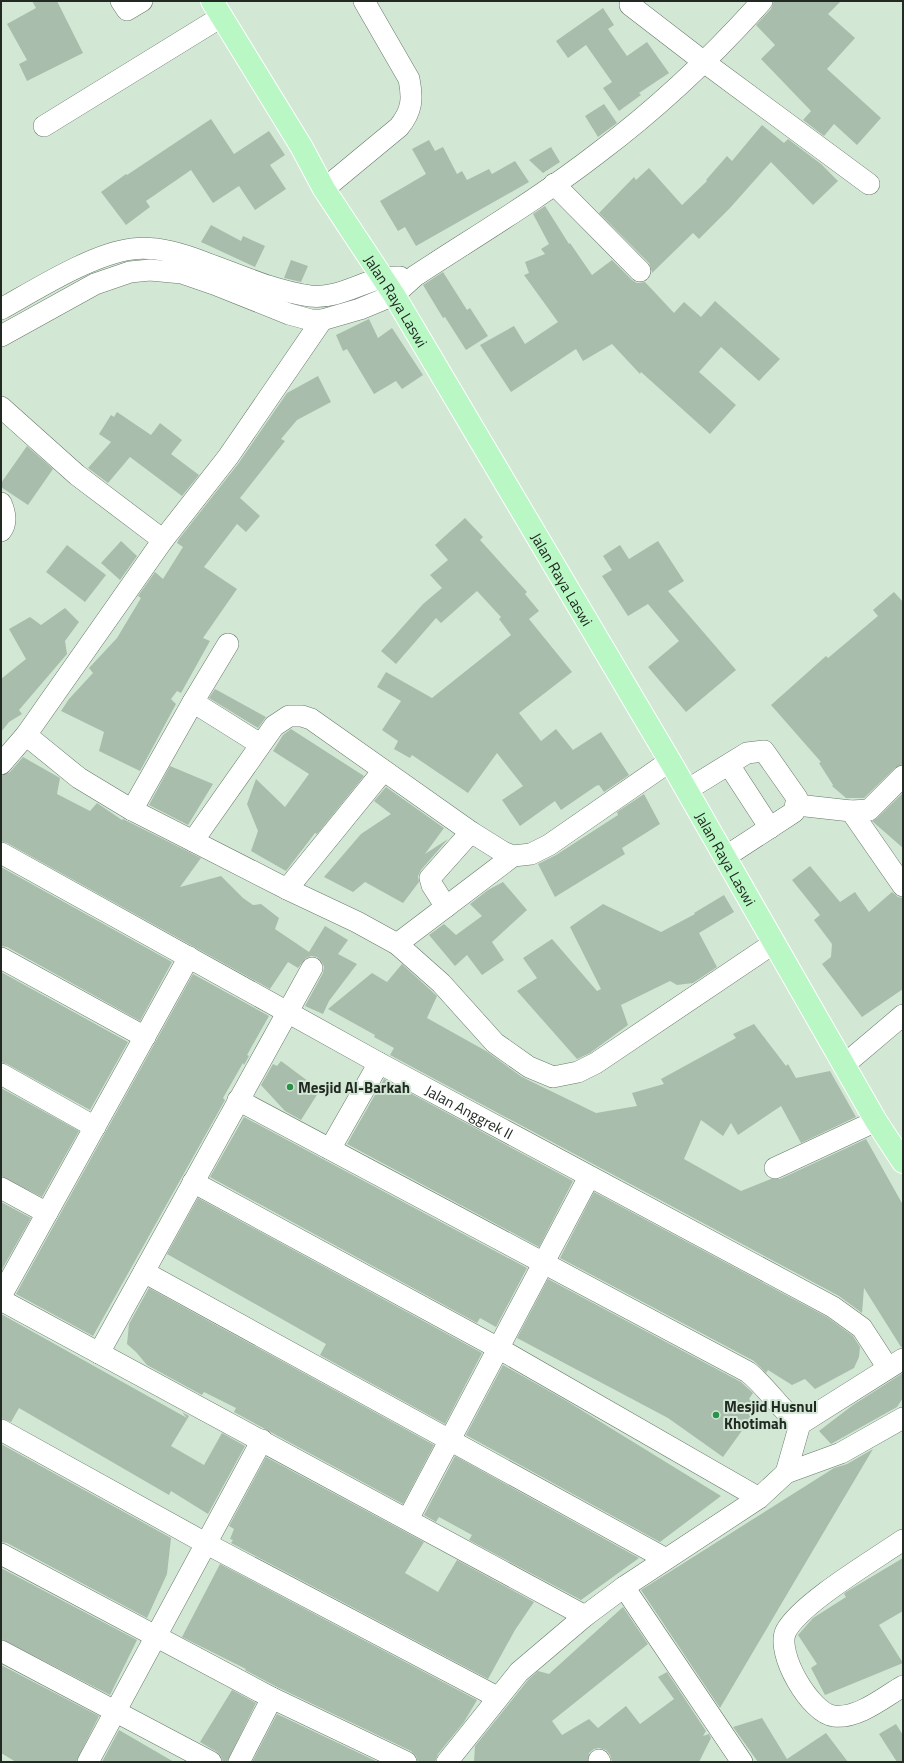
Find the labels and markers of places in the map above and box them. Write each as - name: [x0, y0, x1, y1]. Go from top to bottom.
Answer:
- place label: Mesjid Al-Barkah: [298, 1076, 410, 1099]
- marker: Mesjid Al-Barkah: [285, 1082, 295, 1092]
- place label: Mesjid Husnul Khotimah: [724, 1395, 817, 1435]
- marker: Mesjid Husnul Khotimah: [711, 1410, 721, 1420]

